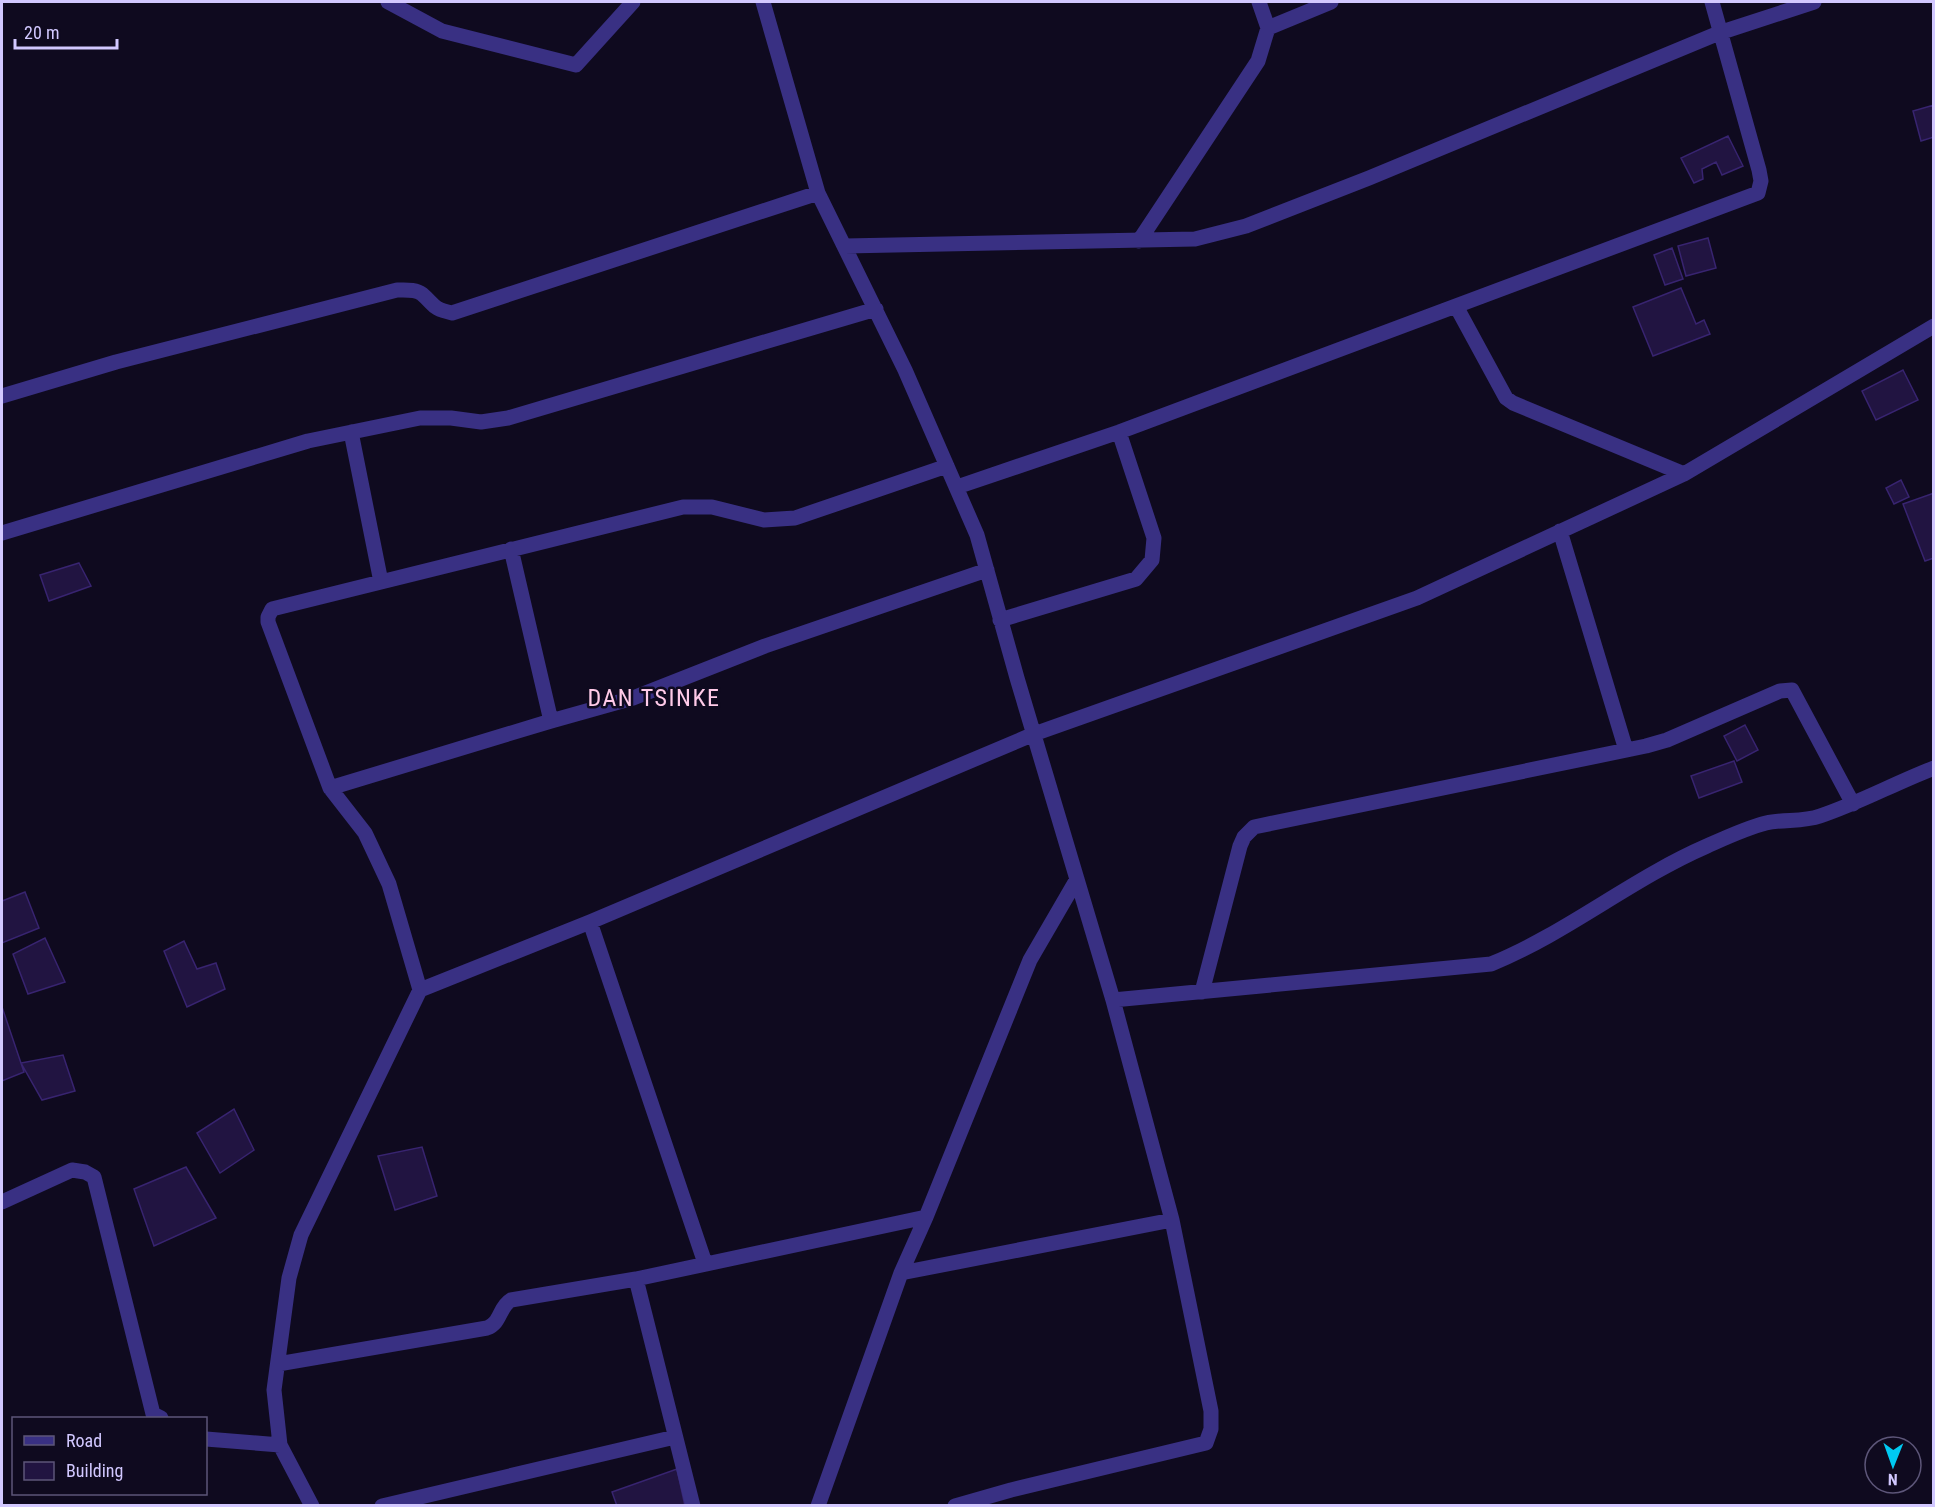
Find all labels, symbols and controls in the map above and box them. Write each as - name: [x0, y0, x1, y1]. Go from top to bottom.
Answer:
- scale bar: [15, 12, 117, 50]
- text: 20 m: [24, 22, 59, 43]
- district label: DAN TSINKE: [588, 684, 720, 712]
- legend: [12, 1417, 207, 1495]
- text: Road: [66, 1430, 102, 1451]
- north arrow: [1863, 1435, 1923, 1495]
- text: Building: [66, 1460, 123, 1481]
- text: N: [1888, 1470, 1898, 1489]

